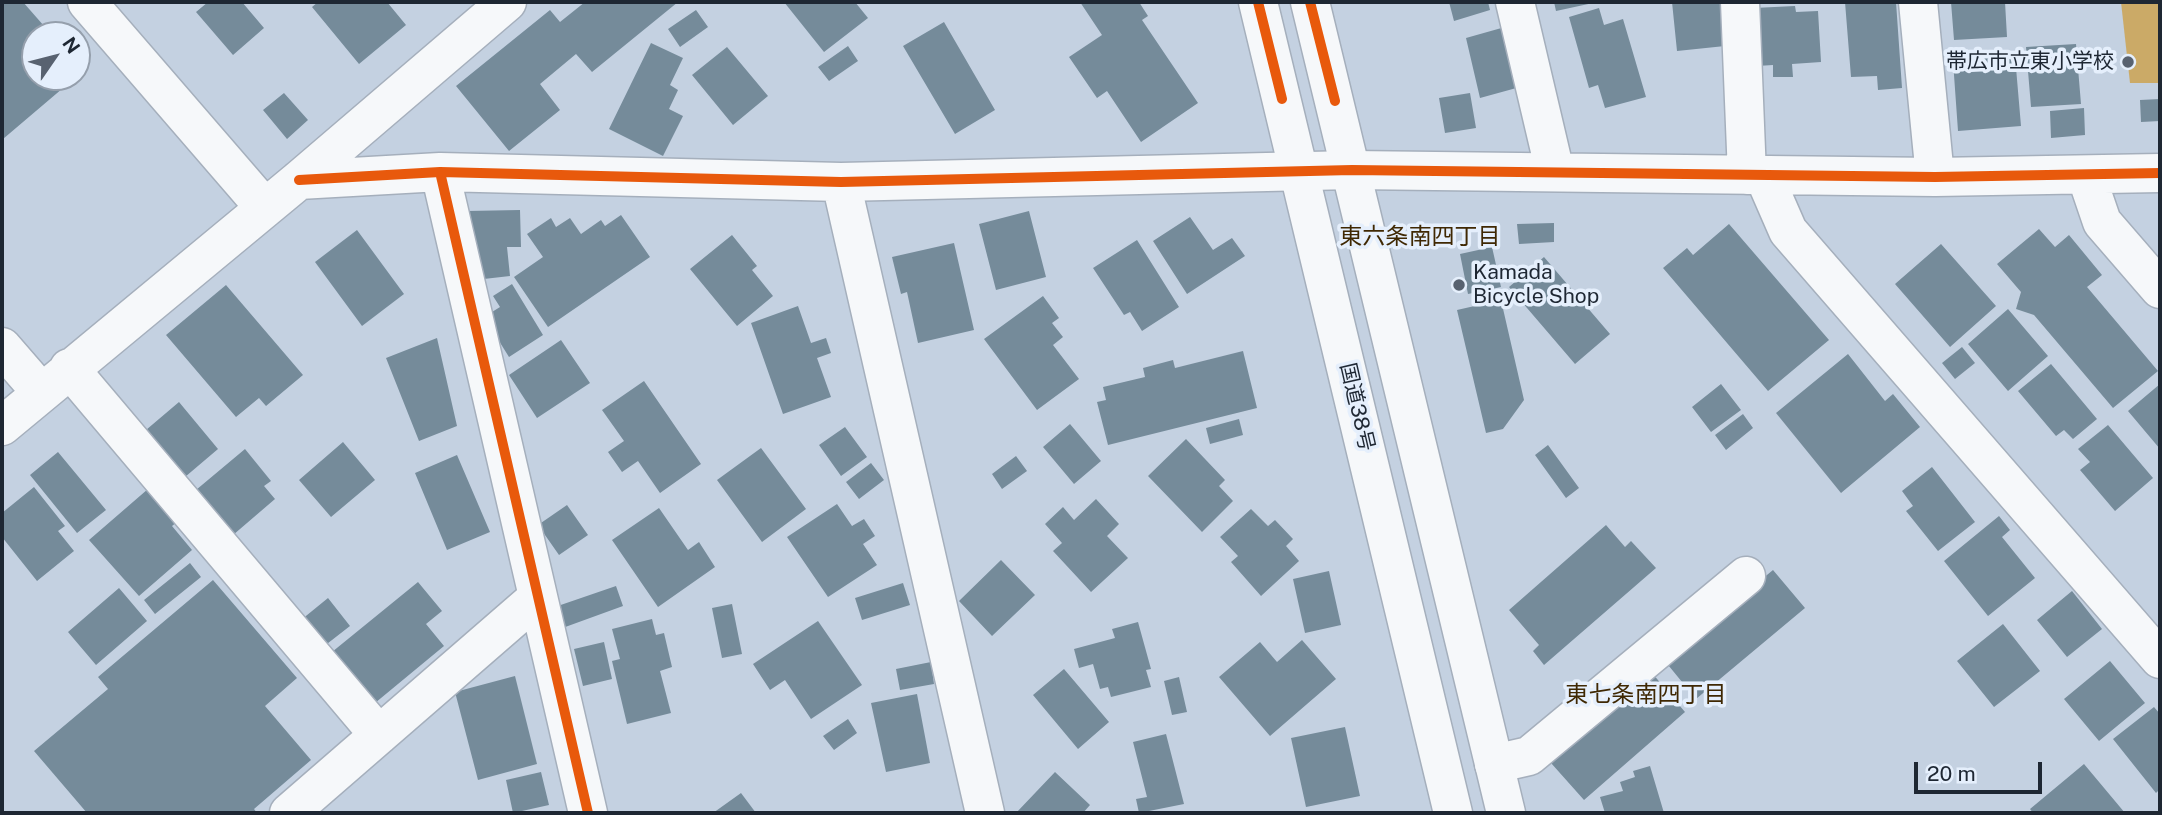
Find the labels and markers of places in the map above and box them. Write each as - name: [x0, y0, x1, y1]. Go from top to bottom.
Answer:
- place label: 帯広市立東小学校: [1946, 49, 2114, 75]
- marker: 帯広市立東小学校: [2120, 54, 2136, 70]
- place label: Kamada Bicycle Shop: [1473, 260, 1599, 310]
- marker: Kamada Bicycle Shop: [1451, 277, 1467, 293]

